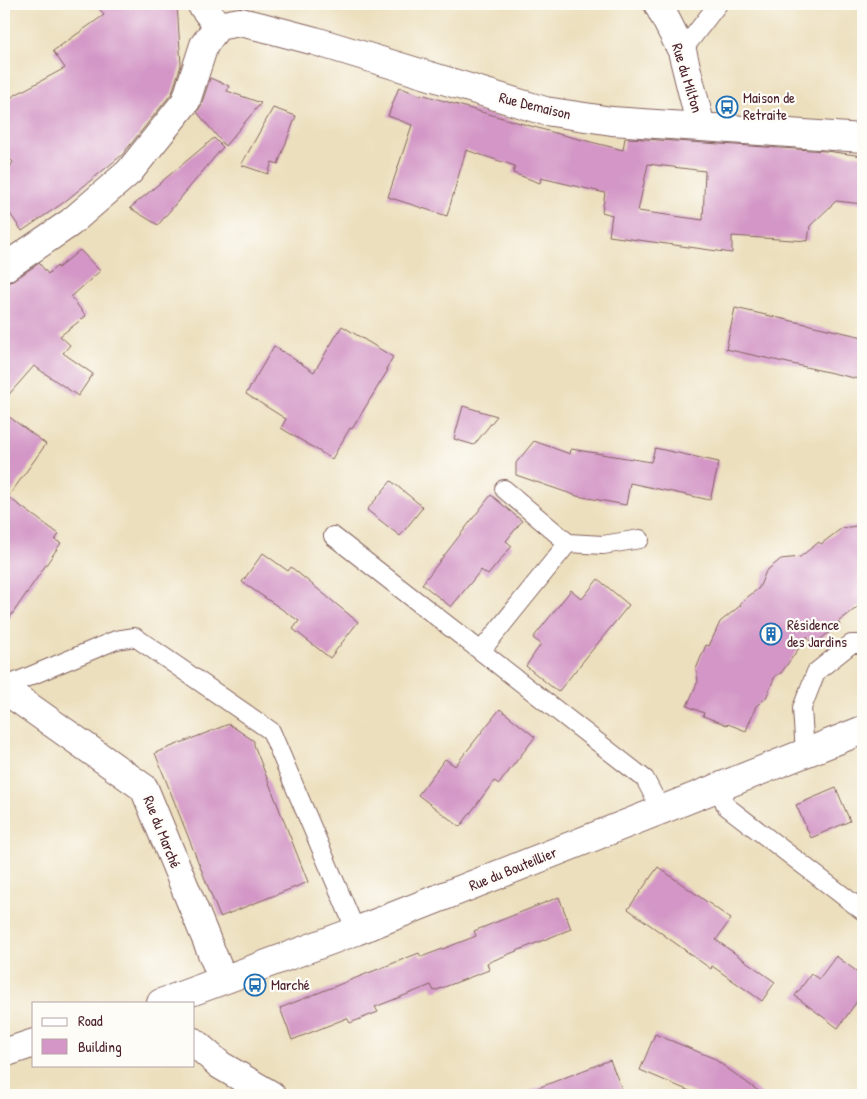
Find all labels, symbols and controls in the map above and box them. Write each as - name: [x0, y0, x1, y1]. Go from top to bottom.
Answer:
- street label: Rue du Milton: [667, 40, 708, 115]
- street label: Rue Demaison: [497, 86, 573, 125]
- place label: Maison de Retraite: [743, 87, 795, 125]
- bus stop icon: Maison de Retraite: [715, 95, 739, 119]
- place label: Résidence des Jardins: [787, 614, 847, 652]
- building icon: Résidence des Jardins: [759, 622, 783, 646]
- street label: Rue du Marché: [138, 793, 186, 871]
- street label: Rue du Bouteillier: [466, 841, 560, 896]
- bus stop icon: Marché: [243, 973, 267, 997]
- place label: Marché: [271, 974, 310, 995]
- legend: [32, 1002, 195, 1066]
- text: Road: [78, 1010, 103, 1031]
- text: Building: [78, 1036, 122, 1057]

